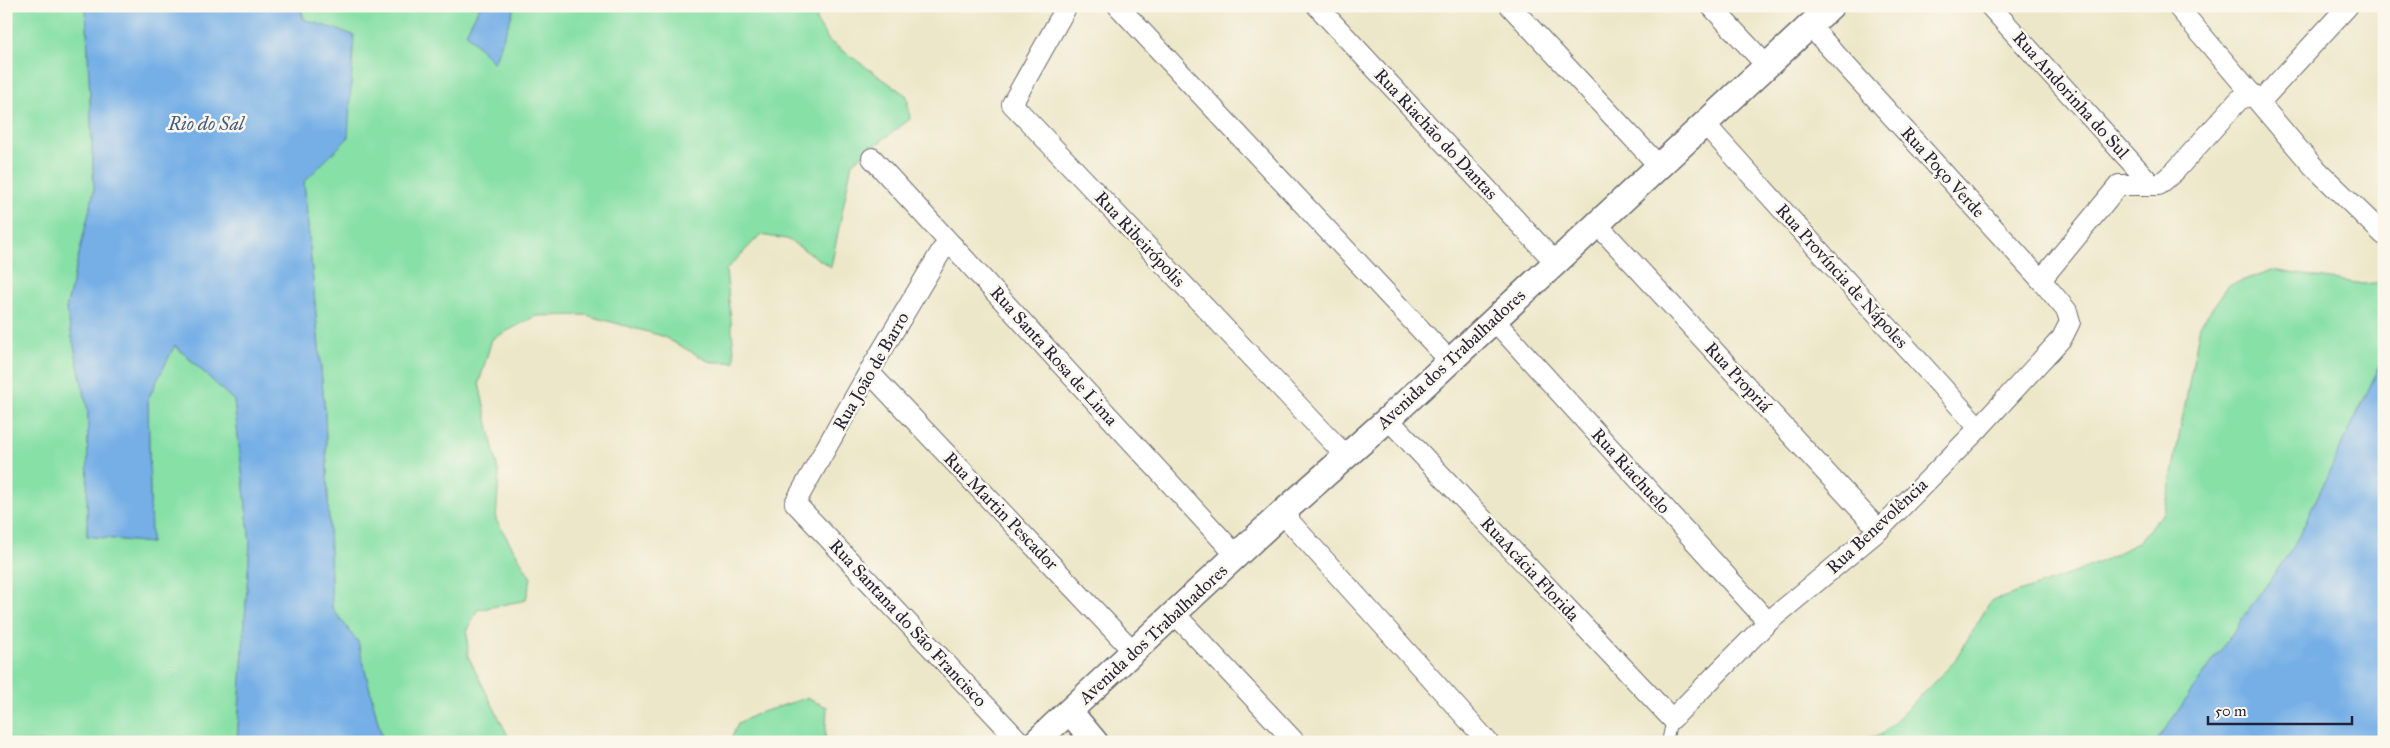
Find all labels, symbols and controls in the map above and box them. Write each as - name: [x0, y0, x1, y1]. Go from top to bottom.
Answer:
- street label: Rua Andorinha do Sul: [2008, 27, 2134, 163]
- street label: Rua Riachão do Dantas: [1370, 64, 1502, 204]
- water label: Rio do Sal: [167, 112, 246, 135]
- street label: Rua Poço Verde: [1896, 122, 1990, 222]
- street label: Rua Ribeirópolis: [1090, 187, 1190, 291]
- street label: Rua Província de Nápoles: [1771, 199, 1913, 353]
- street label: Rua Santa Rosa de Lima: [986, 282, 1123, 431]
- street label: Avenida dos Trabalhadores: [1371, 284, 1530, 434]
- street label: Rua João de Barro: [828, 308, 915, 435]
- street label: Rua Propriá: [1700, 337, 1776, 417]
- street label: Rua Riachuelo: [1587, 424, 1675, 518]
- street label: Rua Martin Pescador: [939, 447, 1063, 575]
- street label: Rua Benevolência: [1822, 473, 1932, 578]
- street label: RuaAcácia Florida: [1476, 512, 1584, 626]
- street label: Rua Santana do São Francisco: [825, 535, 991, 711]
- street label: Avenida dos Trabalhadores: [1073, 559, 1232, 709]
- scale bar: [2208, 693, 2351, 725]
- text: 50 m: [2215, 702, 2247, 720]

